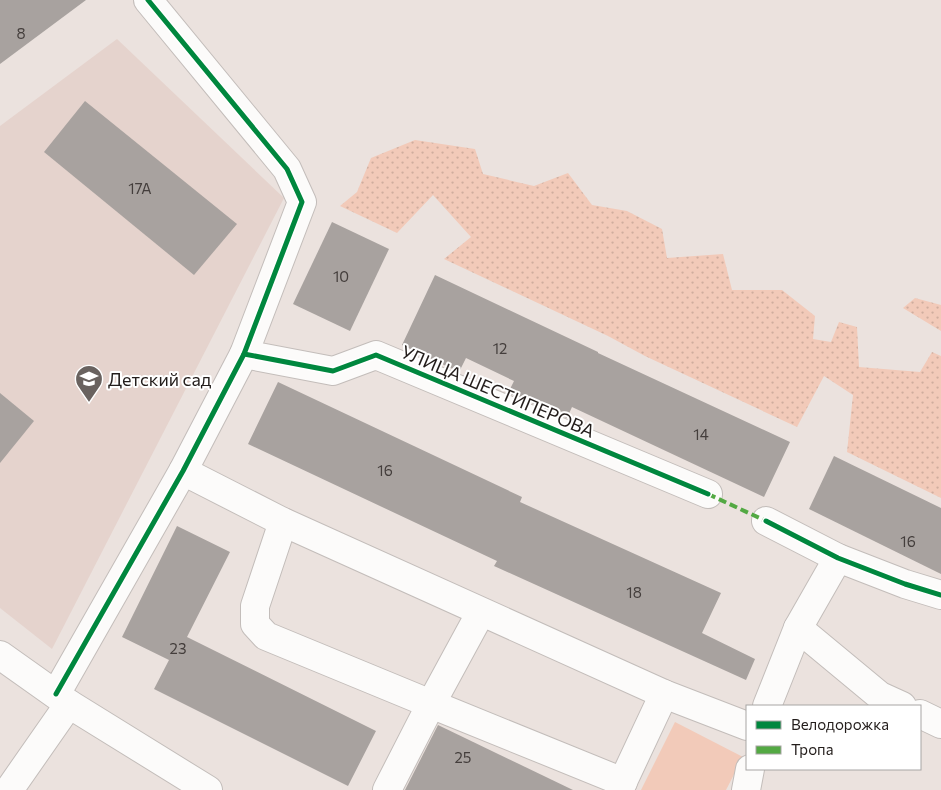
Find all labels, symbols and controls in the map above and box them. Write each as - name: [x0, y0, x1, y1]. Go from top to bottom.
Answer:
- house number: 8: [16, 24, 26, 42]
- house number: 17А: [128, 179, 152, 197]
- house number: 10: [333, 267, 349, 285]
- house number: 12: [493, 339, 507, 357]
- street label: УЛИЦА ШЕСТИПЕРОВА: [398, 340, 598, 442]
- school or university icon: Детский сад: [74, 364, 104, 403]
- place label: Детский сад: [108, 368, 212, 390]
- house number: 14: [693, 425, 709, 443]
- house number: 16: [377, 461, 393, 479]
- house number: 16: [900, 532, 916, 550]
- house number: 18: [626, 583, 642, 601]
- house number: 23: [170, 639, 186, 657]
- legend: [746, 705, 921, 770]
- text: Велодорожка: [791, 715, 889, 733]
- text: Тропа: [791, 740, 833, 758]
- house number: 25: [455, 748, 471, 766]

